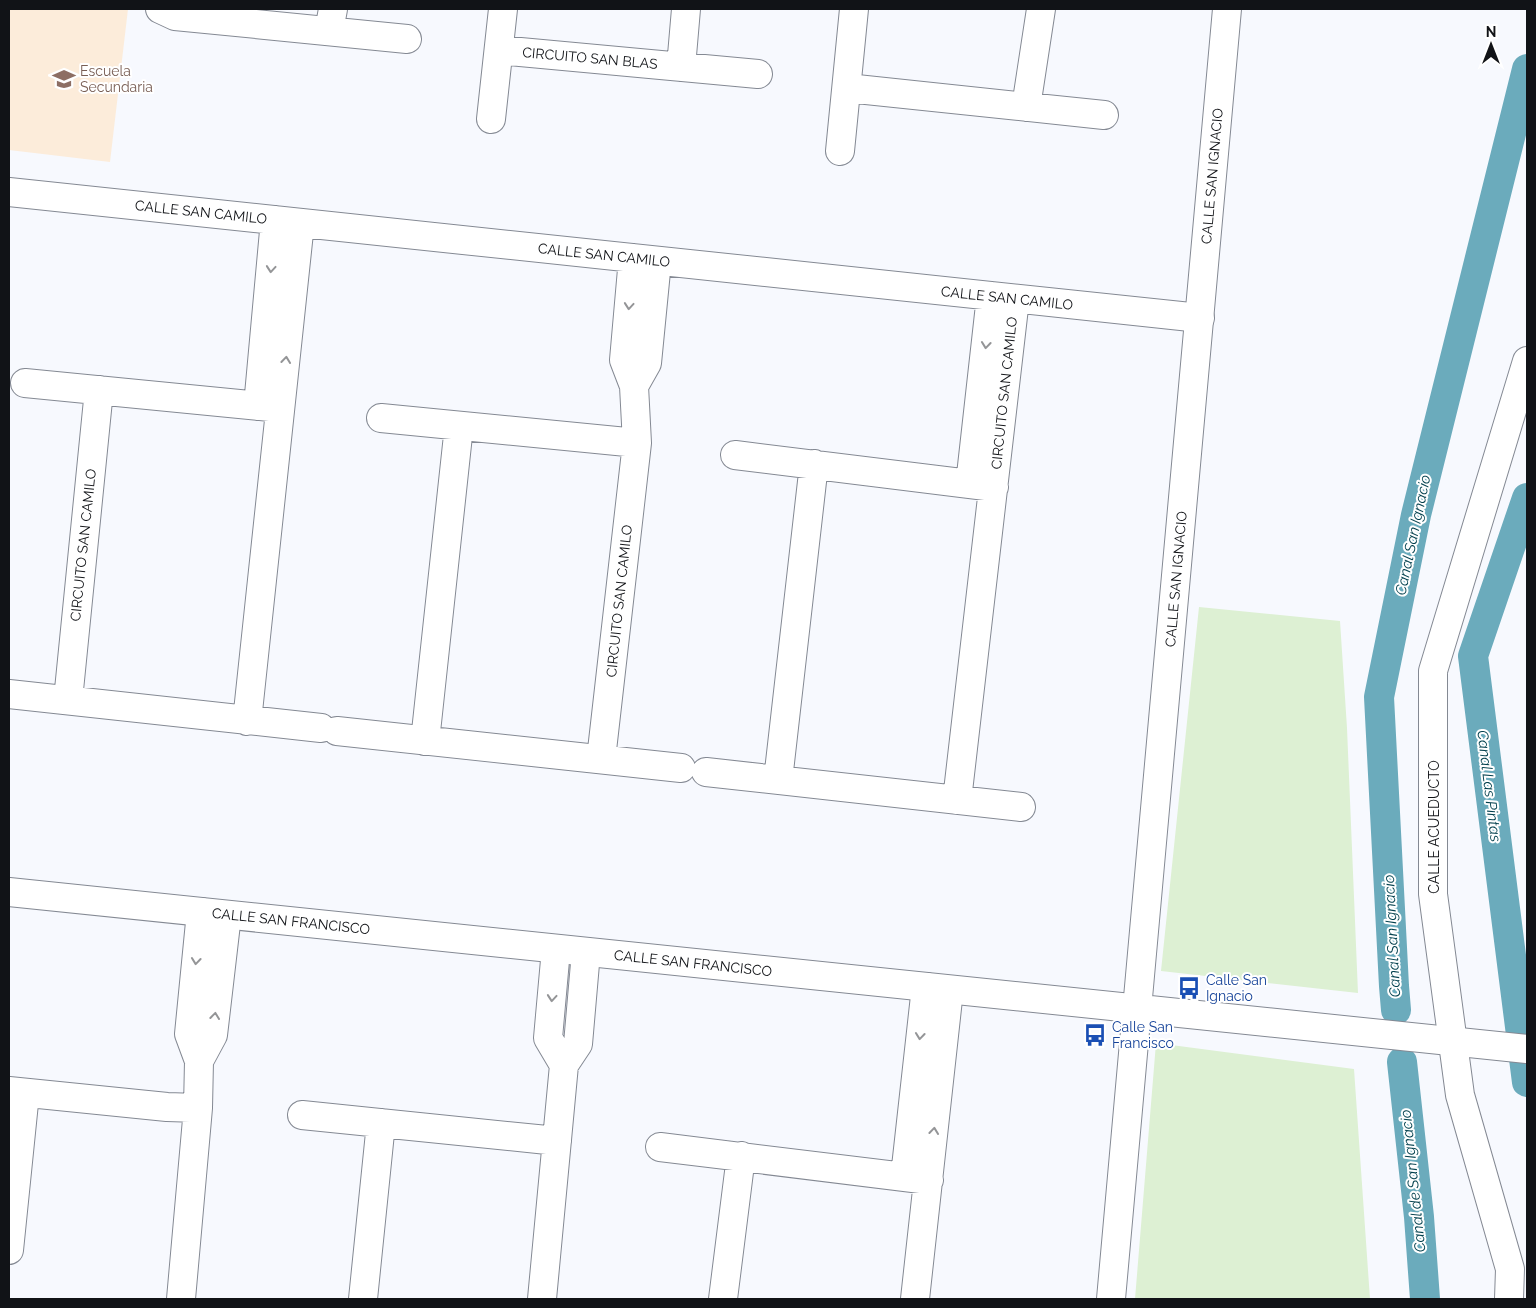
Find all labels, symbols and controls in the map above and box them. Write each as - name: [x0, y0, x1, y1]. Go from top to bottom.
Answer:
- north arrow: [1466, 20, 1516, 70]
- text: N: [1486, 24, 1496, 40]
- street label: CIRCUITO SAN BLAS: [522, 44, 659, 72]
- place label: Escuela Secundaria: [80, 63, 153, 95]
- school or university icon: Escuela Secundaria: [51, 66, 77, 92]
- street label: CALLE SAN IGNACIO: [1198, 107, 1226, 245]
- street label: CALLE SAN CAMILO: [134, 197, 268, 227]
- street label: CALLE SAN CAMILO: [537, 240, 671, 270]
- one-way arrow: [265, 265, 276, 273]
- street label: CALLE SAN CAMILO: [940, 283, 1074, 313]
- one-way arrow: [624, 303, 635, 311]
- street label: CIRCUITO SAN CAMILO: [988, 316, 1020, 470]
- one-way arrow: [981, 341, 992, 349]
- one-way arrow: [280, 355, 291, 363]
- street label: CIRCUITO SAN CAMILO: [67, 468, 99, 622]
- water label: Canal San Ignacio: [1391, 473, 1435, 597]
- street label: CALLE SAN IGNACIO: [1162, 510, 1190, 648]
- street label: CIRCUITO SAN CAMILO: [603, 524, 635, 678]
- water label: Canal Las Pintas: [1473, 729, 1505, 843]
- street label: CALLE ACUEDUCTO: [1426, 760, 1442, 894]
- water label: Canal San Ignacio: [1380, 874, 1404, 998]
- street label: CALLE SAN FRANCISCO: [211, 905, 371, 937]
- street label: CALLE SAN FRANCISCO: [613, 947, 773, 979]
- one-way arrow: [191, 957, 202, 965]
- place label: Calle San Ignacio: [1206, 972, 1267, 1004]
- bus stop icon: Calle San Ignacio: [1176, 975, 1202, 1001]
- one-way arrow: [547, 994, 558, 1002]
- one-way arrow: [209, 1011, 220, 1019]
- place label: Calle San Francisco: [1112, 1019, 1174, 1051]
- bus stop icon: Calle San Francisco: [1082, 1022, 1108, 1048]
- one-way arrow: [915, 1032, 926, 1040]
- water label: Canal de San Ignacio: [1397, 1109, 1429, 1253]
- one-way arrow: [928, 1127, 939, 1135]

